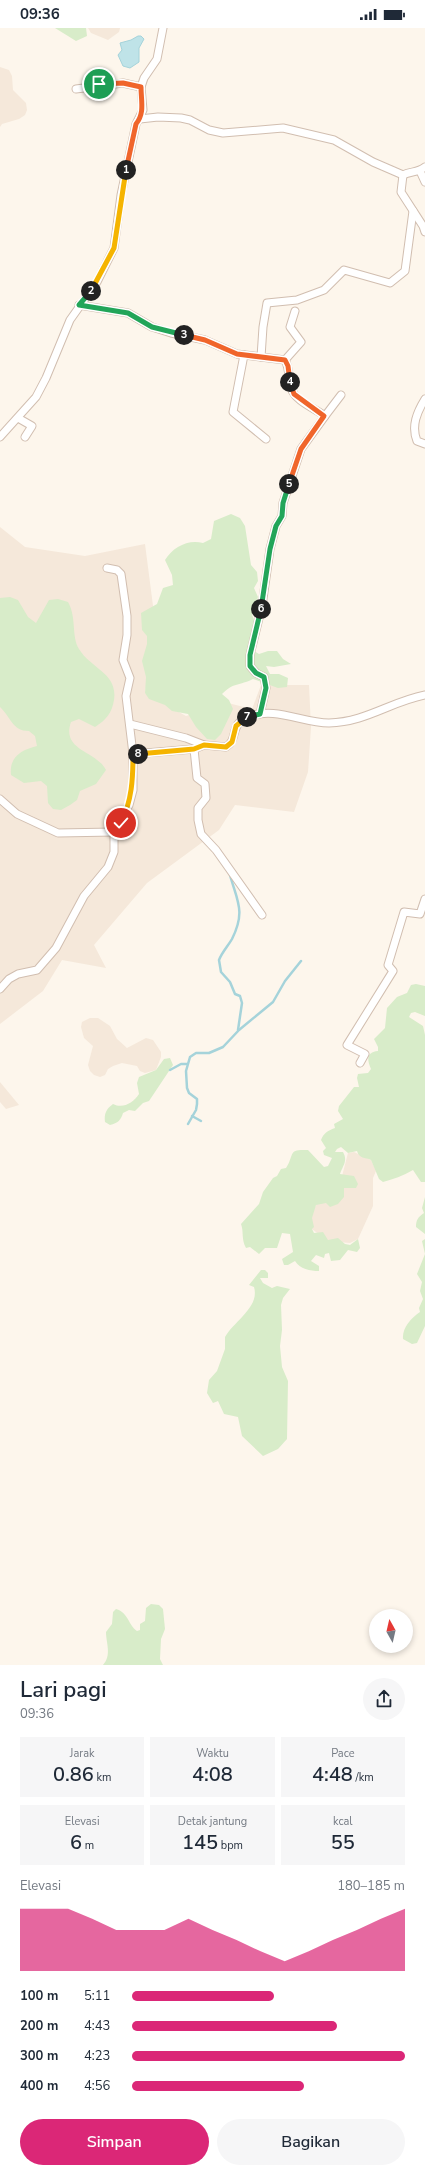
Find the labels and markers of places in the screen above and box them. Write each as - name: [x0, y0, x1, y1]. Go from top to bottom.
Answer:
- pin: [82, 67, 116, 101]
- pin: 1: [116, 160, 136, 180]
- pin: 2: [81, 281, 101, 301]
- pin: 3: [174, 325, 194, 345]
- pin: 4: [280, 372, 300, 392]
- pin: 5: [279, 474, 299, 494]
- pin: 6: [251, 599, 271, 619]
- pin: 7: [237, 707, 257, 727]
- pin: 8: [128, 744, 148, 764]
- pin: [104, 806, 138, 840]

